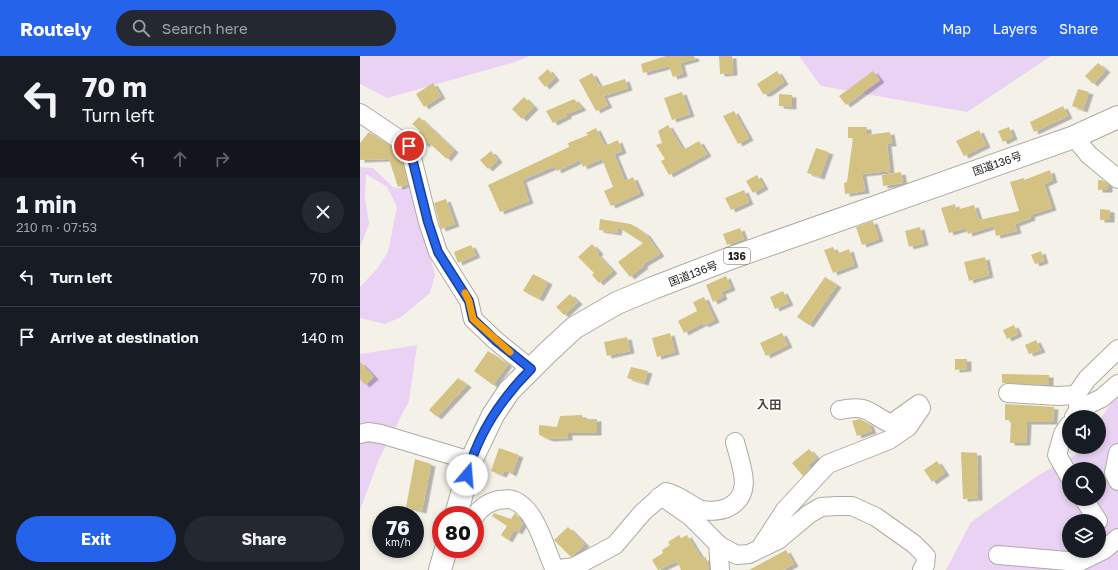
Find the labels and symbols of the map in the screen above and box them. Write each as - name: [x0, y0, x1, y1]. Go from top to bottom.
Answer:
- pin: [392, 129, 426, 163]
- street label: 国道136号: [971, 148, 1023, 178]
- road number: 136: [724, 248, 750, 264]
- street label: 国道136号: [667, 258, 719, 288]
- district label: 入田: [757, 397, 781, 412]
- position arrow: [446, 454, 488, 496]
- speed limit sign: 80: [432, 506, 484, 558]

